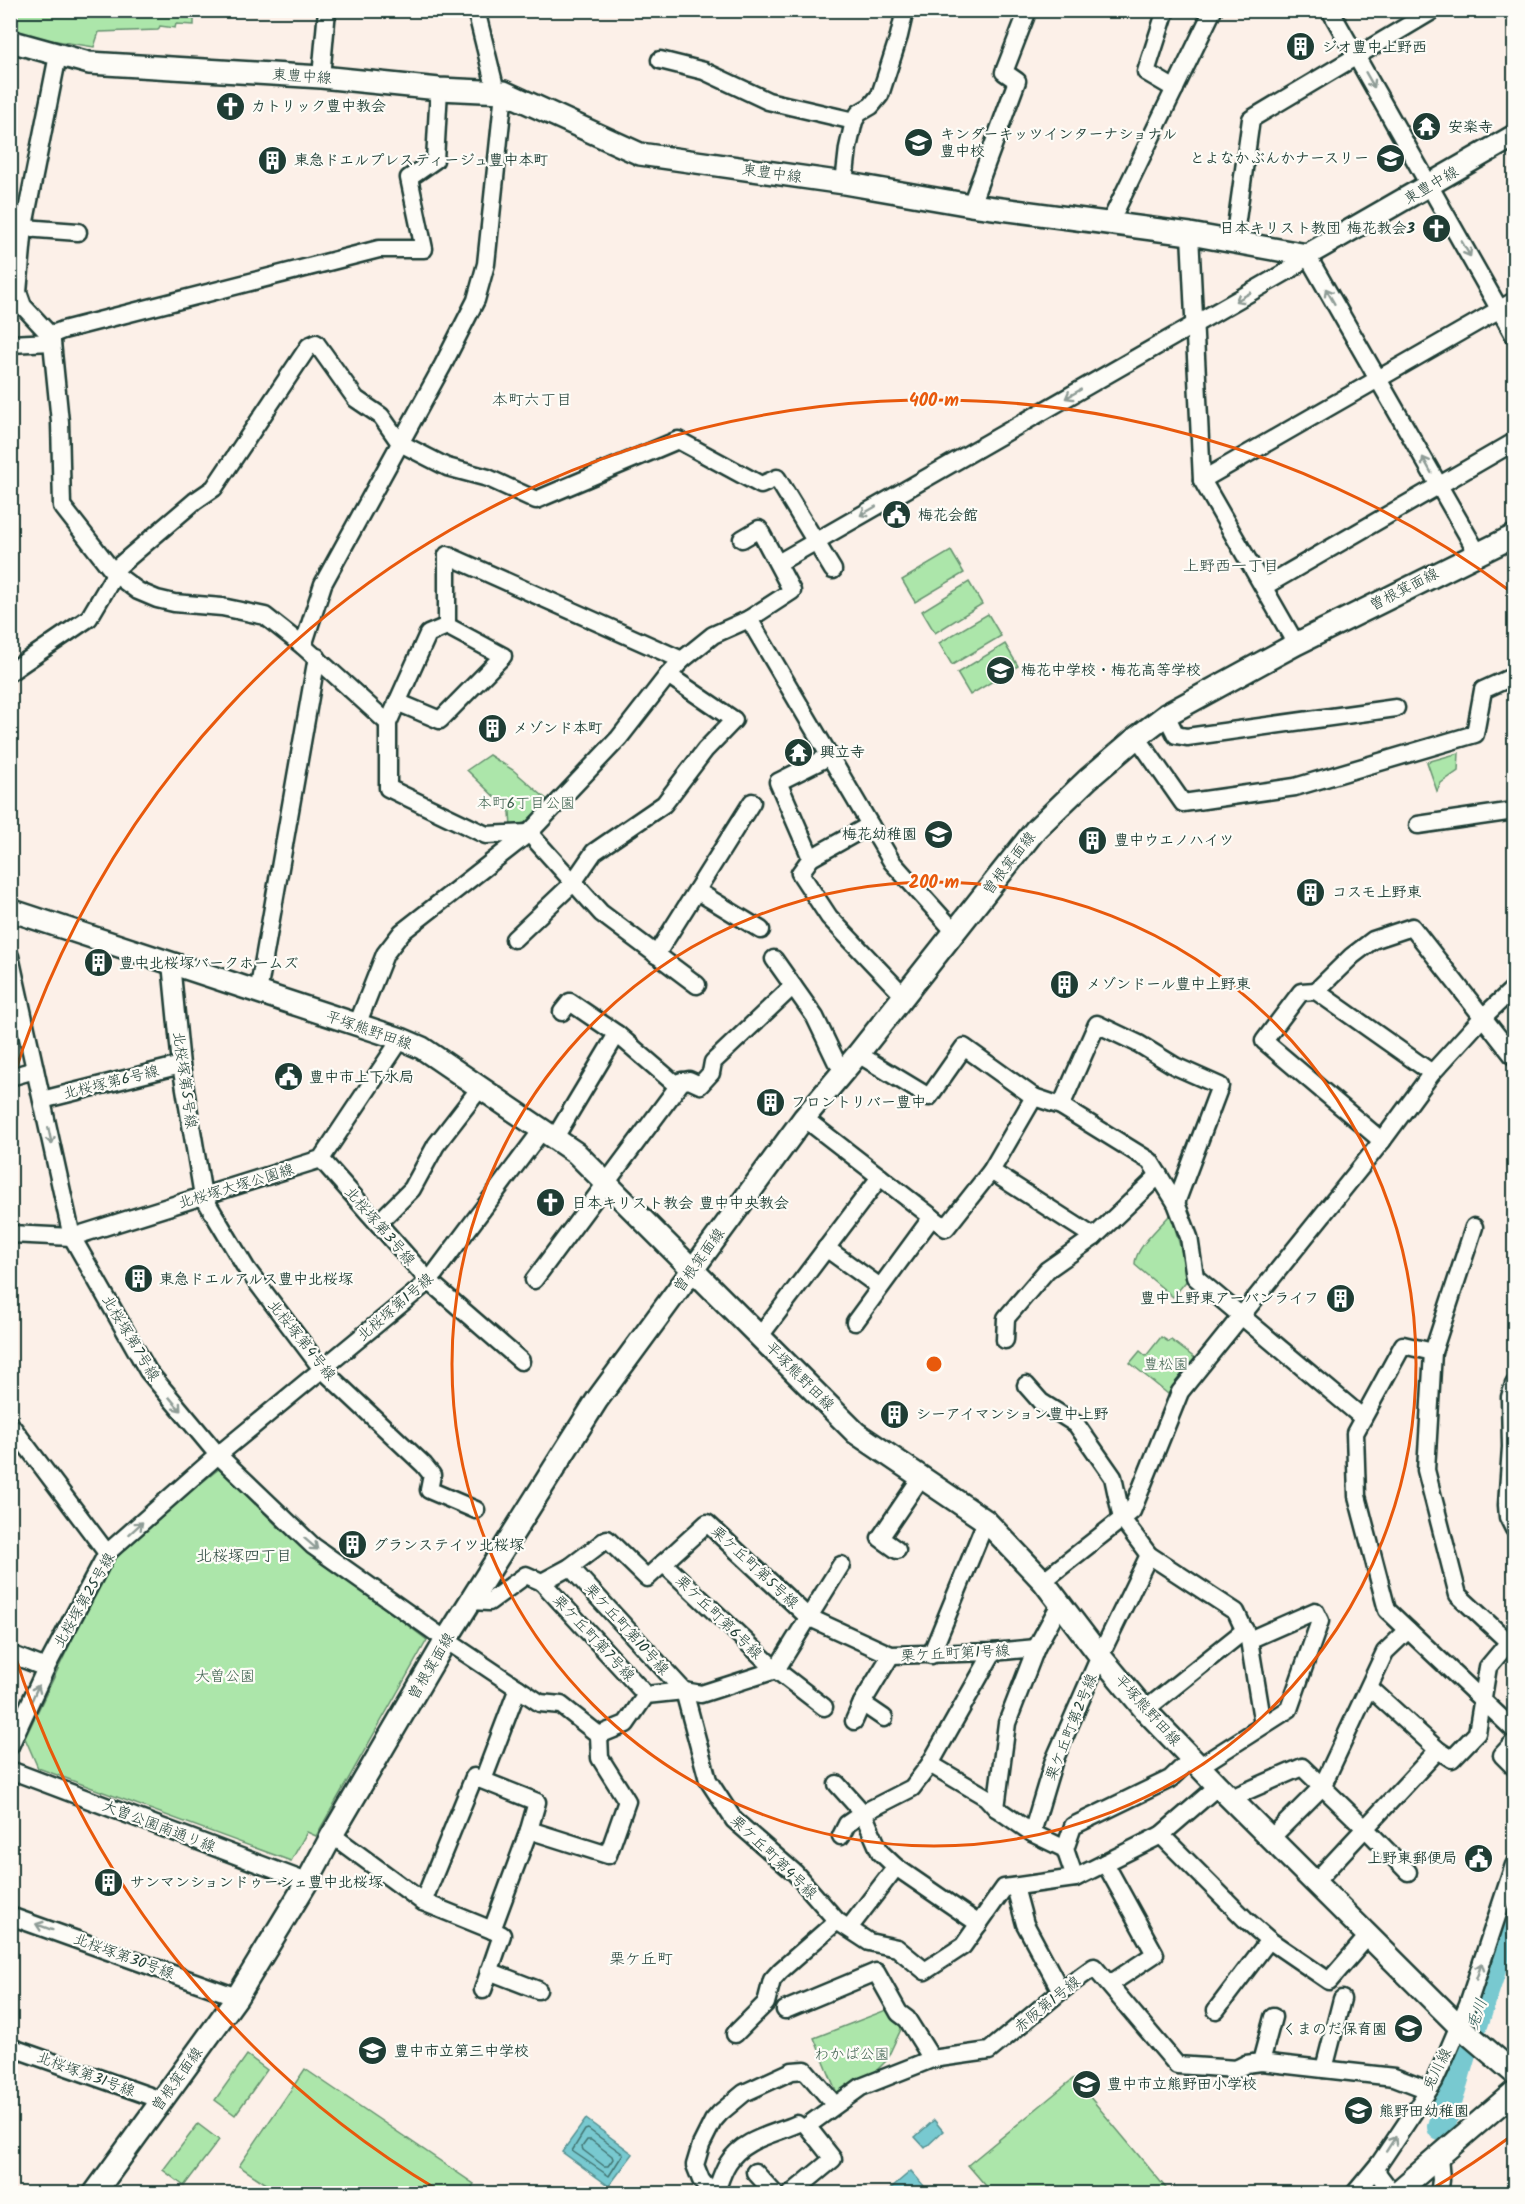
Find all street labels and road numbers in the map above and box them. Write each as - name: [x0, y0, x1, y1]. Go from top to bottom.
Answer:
- street label: 東豊中線: [271, 63, 333, 91]
- street label: 東豊中線: [740, 158, 803, 190]
- street label: 東豊中線: [1400, 160, 1463, 211]
- street label: 曽根箕面線: [1366, 562, 1443, 618]
- street label: 曽根箕面線: [977, 827, 1042, 901]
- street label: 平塚熊野田線: [322, 1005, 415, 1057]
- street label: 北桜塚第5号線: [165, 1030, 203, 1130]
- street label: 北桜塚第6号線: [61, 1059, 162, 1107]
- street label: 北桜塚大塚公園線: [175, 1158, 297, 1216]
- street label: 北桜塚第3号線: [338, 1182, 421, 1272]
- street label: 曽根箕面線: [668, 1223, 732, 1298]
- street label: 北桜塚第1号線: [352, 1268, 439, 1348]
- street label: 北桜塚第7号線: [95, 1291, 165, 1386]
- street label: 北桜塚第4号線: [261, 1295, 341, 1386]
- street label: 平塚熊野田線: [759, 1336, 840, 1417]
- street label: 栗ケ丘町第5号線: [705, 1520, 804, 1615]
- street label: 北桜塚第25号線: [48, 1548, 122, 1653]
- street label: 栗ケ丘町第6号線: [669, 1570, 767, 1666]
- street label: 栗ケ丘町第10号線: [578, 1578, 674, 1681]
- street label: 栗ケ丘町第7号線: [546, 1590, 640, 1688]
- street label: 曽根箕面線: [402, 1628, 461, 1705]
- street label: 栗ケ丘町第1号線: [900, 1639, 1010, 1669]
- street label: 平塚熊野田線: [1108, 1669, 1186, 1752]
- street label: 栗ケ丘町第2号線: [1040, 1670, 1104, 1785]
- street label: 大曽公園南通り線: [98, 1794, 219, 1860]
- street label: 栗ケ丘町第4号線: [724, 1810, 822, 1906]
- street label: 北桜塚第30号線: [70, 1928, 178, 1986]
- street label: 赤阪第1号線: [1009, 1970, 1086, 2039]
- street label: 曽根箕面線: [146, 2042, 210, 2117]
- street label: 兎川線: [1417, 2044, 1459, 2095]
- street label: 北桜塚第31号線: [33, 2046, 138, 2104]

